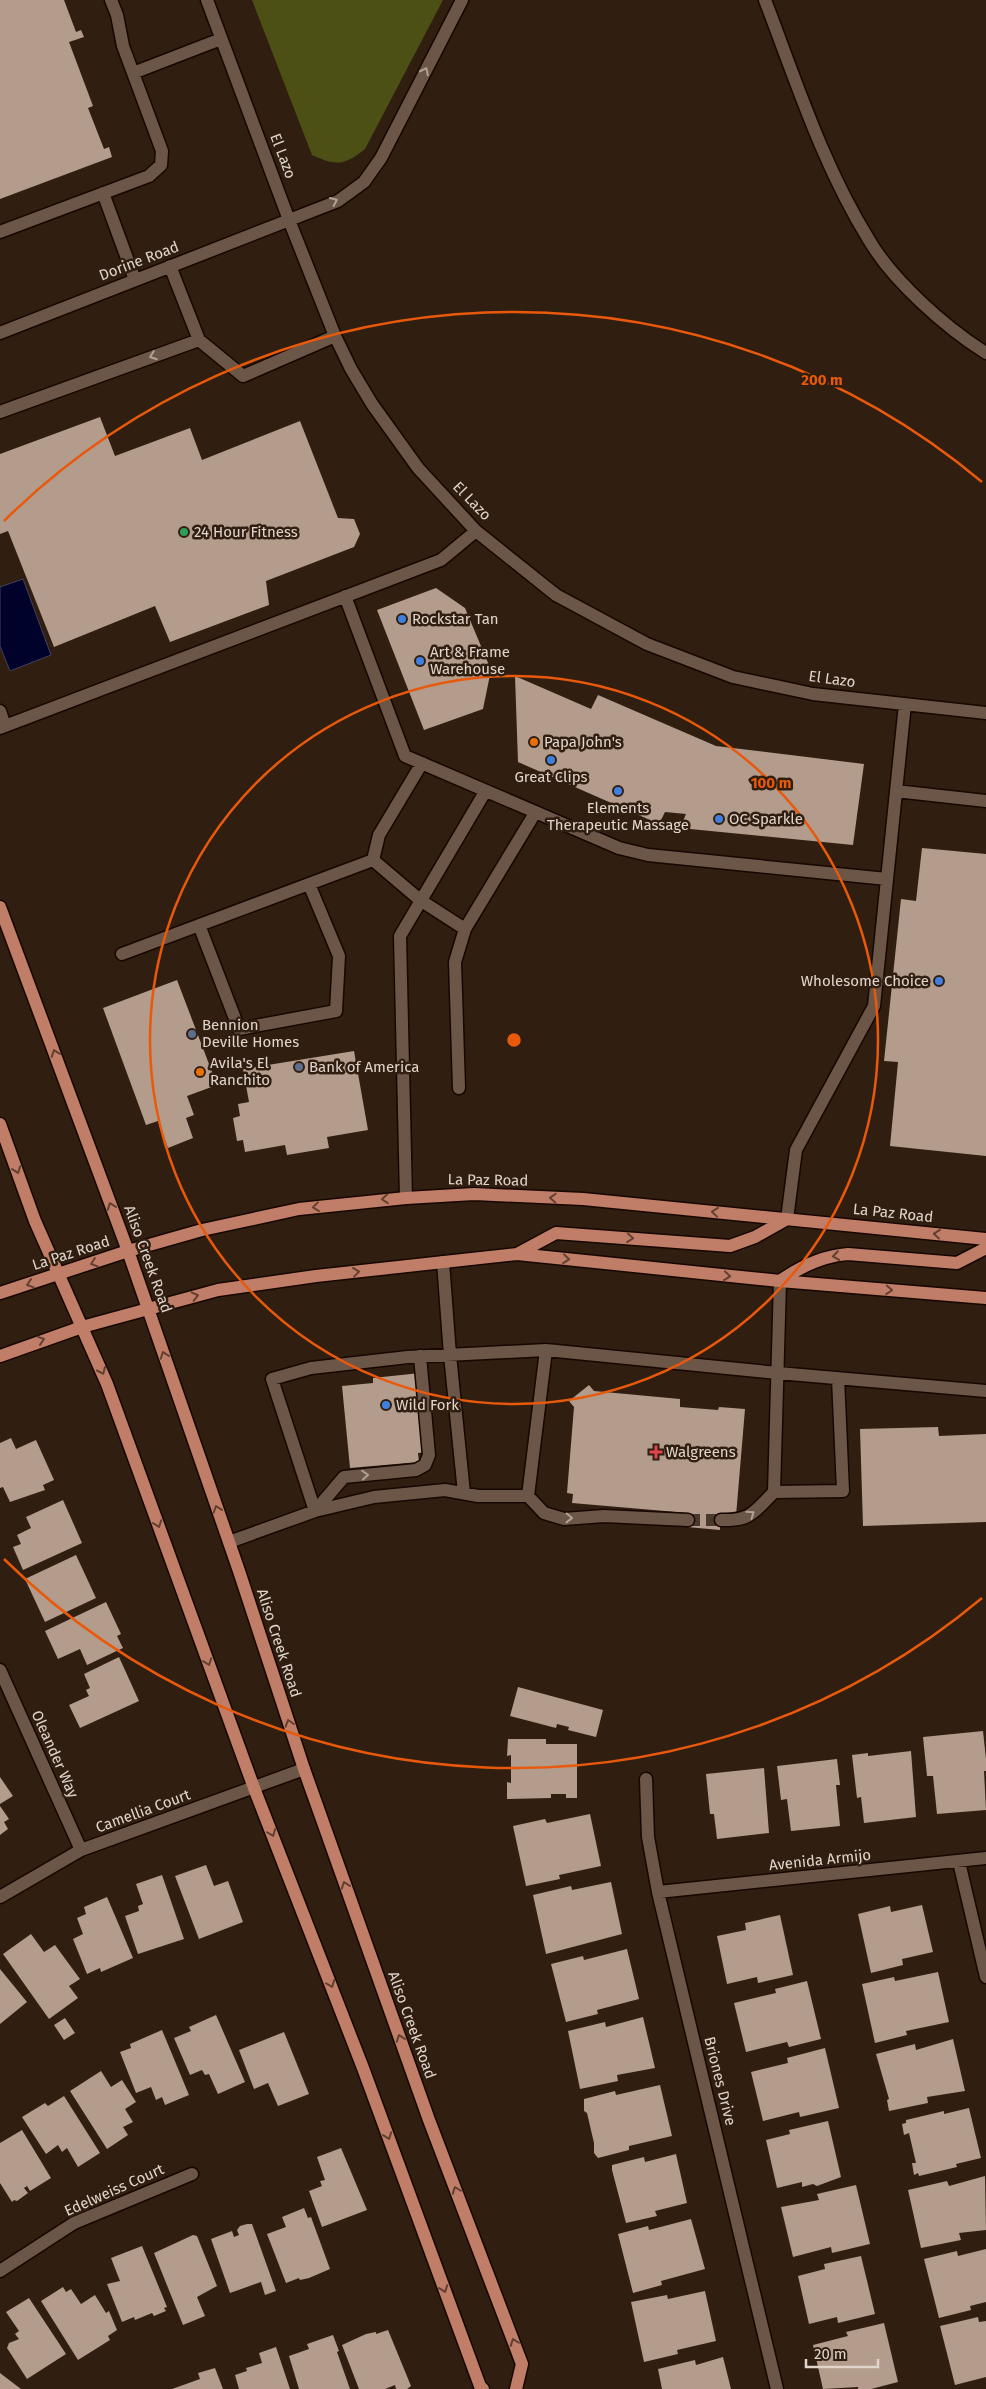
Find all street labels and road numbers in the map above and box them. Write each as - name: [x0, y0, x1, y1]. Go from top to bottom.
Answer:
- street label: El Lazo: [266, 131, 300, 181]
- street label: Dorine Road: [97, 238, 181, 284]
- street label: El Lazo: [449, 478, 495, 524]
- street label: El Lazo: [807, 667, 857, 691]
- street label: La Paz Road: [448, 1170, 528, 1190]
- street label: La Paz Road: [852, 1200, 934, 1226]
- street label: Aliso Creek Road: [120, 1203, 176, 1315]
- street label: La Paz Road: [30, 1232, 112, 1274]
- street label: Aliso Creek Road: [253, 1586, 305, 1700]
- street label: Oleander Way: [28, 1707, 83, 1801]
- street label: Camellia Court: [93, 1785, 193, 1836]
- street label: Avenida Armijo: [768, 1846, 872, 1874]
- street label: Aliso Creek Road: [384, 1969, 440, 2081]
- street label: Briones Drive: [700, 2035, 740, 2127]
- street label: Edelweiss Court: [61, 2160, 167, 2220]

